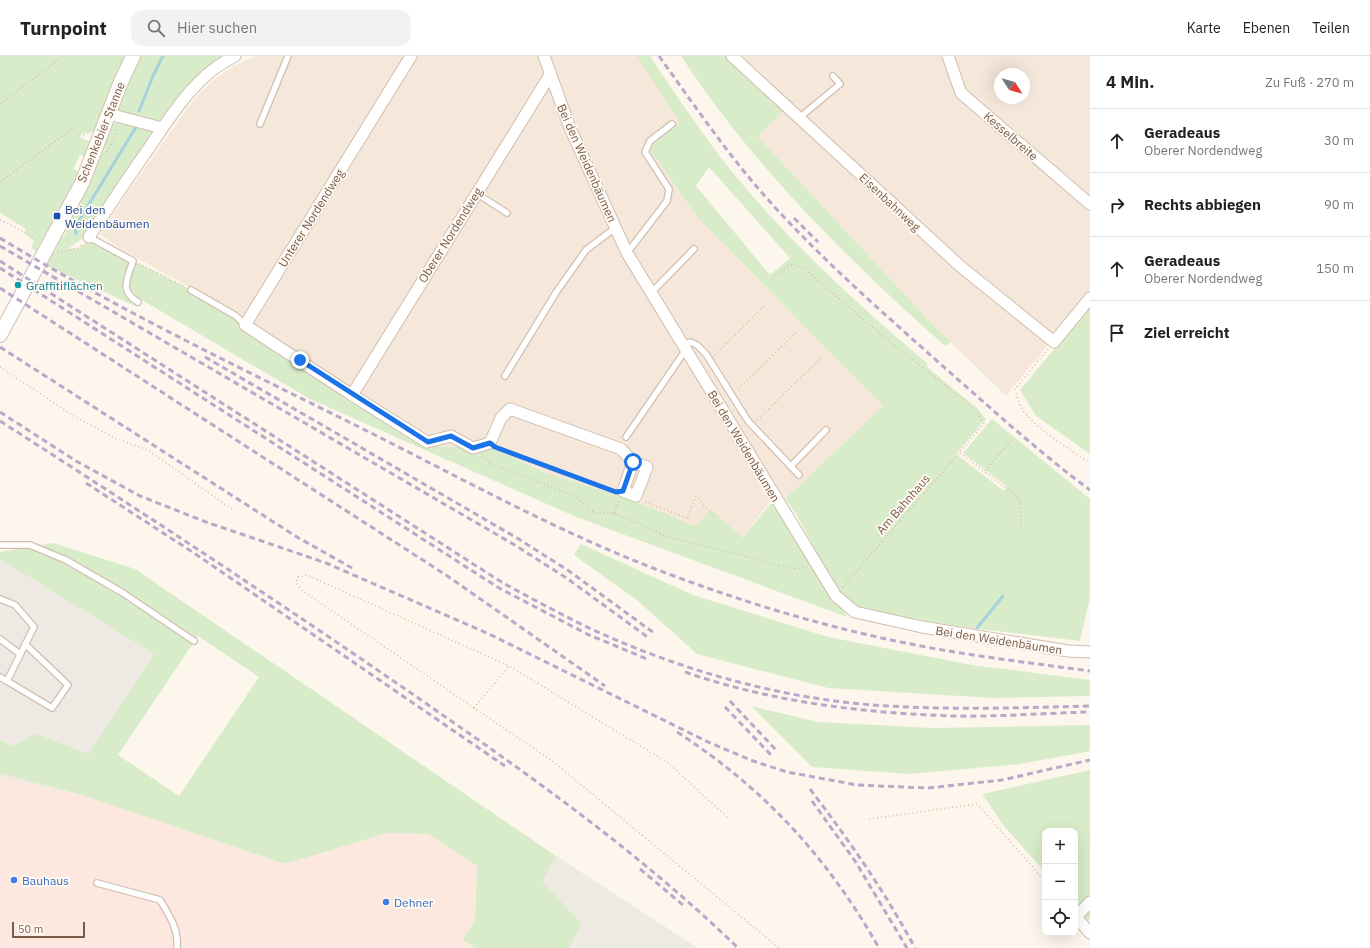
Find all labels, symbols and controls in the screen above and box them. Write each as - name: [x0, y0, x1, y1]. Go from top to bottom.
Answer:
- search box: [131, 10, 411, 46]
- text: Turnpoint: [20, 16, 107, 40]
- icon: search: [145, 17, 167, 39]
- text: Hier suchen: [177, 18, 257, 37]
- text: Karte: [1187, 19, 1221, 37]
- text: Ebenen: [1243, 19, 1290, 37]
- text: Teilen: [1312, 19, 1350, 37]
- north arrow: [994, 68, 1030, 104]
- text: 4 Min.: [1106, 71, 1154, 93]
- text: Zu Fuß · 270 m: [1265, 74, 1354, 91]
- street label: Schenkebier Stanne: [74, 79, 128, 185]
- street label: Bei den Weidenbäumen: [554, 101, 620, 225]
- street label: Kesselbreite: [981, 108, 1042, 164]
- text: Geradeaus: [1144, 123, 1220, 142]
- icon: ahead: [1106, 130, 1128, 152]
- text: 30 m: [1324, 132, 1354, 149]
- text: Oberer Nordendweg: [1144, 142, 1262, 159]
- street label: Unterer Nordendweg: [275, 166, 348, 270]
- street label: Eisenbahnweg: [856, 170, 924, 235]
- street label: Oberer Nordendweg: [415, 184, 486, 285]
- icon: right: [1106, 194, 1128, 216]
- text: Rechts abbiegen: [1144, 195, 1261, 214]
- text: 90 m: [1324, 196, 1354, 213]
- place label: Bei den Weidenbäumen: [65, 202, 150, 231]
- marker: Bei den Weidenbäumen: [52, 211, 62, 221]
- text: Geradeaus: [1144, 251, 1220, 270]
- icon: ahead: [1106, 258, 1128, 280]
- text: 150 m: [1316, 260, 1354, 277]
- text: Oberer Nordendweg: [1144, 270, 1262, 287]
- place label: Graffitiflächen: [26, 278, 103, 293]
- marker: Graffitiflächen: [13, 280, 23, 290]
- icon: arrive: [1106, 322, 1128, 344]
- text: Ziel erreicht: [1144, 323, 1230, 342]
- route end: [291, 351, 309, 369]
- street label: Bei den Weidenbäumen: [705, 387, 783, 505]
- route start: [624, 453, 642, 471]
- street label: Am Bahnhaus: [873, 471, 933, 537]
- street label: Bei den Weidenbäumen: [935, 623, 1063, 657]
- map controls: [1042, 828, 1078, 936]
- button: +: [1042, 828, 1078, 864]
- button: −: [1042, 864, 1078, 900]
- place label: Bauhaus: [22, 873, 69, 888]
- marker: Bauhaus: [9, 875, 19, 885]
- place label: Dehner: [394, 895, 434, 910]
- marker: Dehner: [381, 897, 391, 907]
- button: locate: [1042, 900, 1078, 936]
- scale bar: [12, 920, 85, 939]
- text: 50 m: [18, 922, 43, 936]

